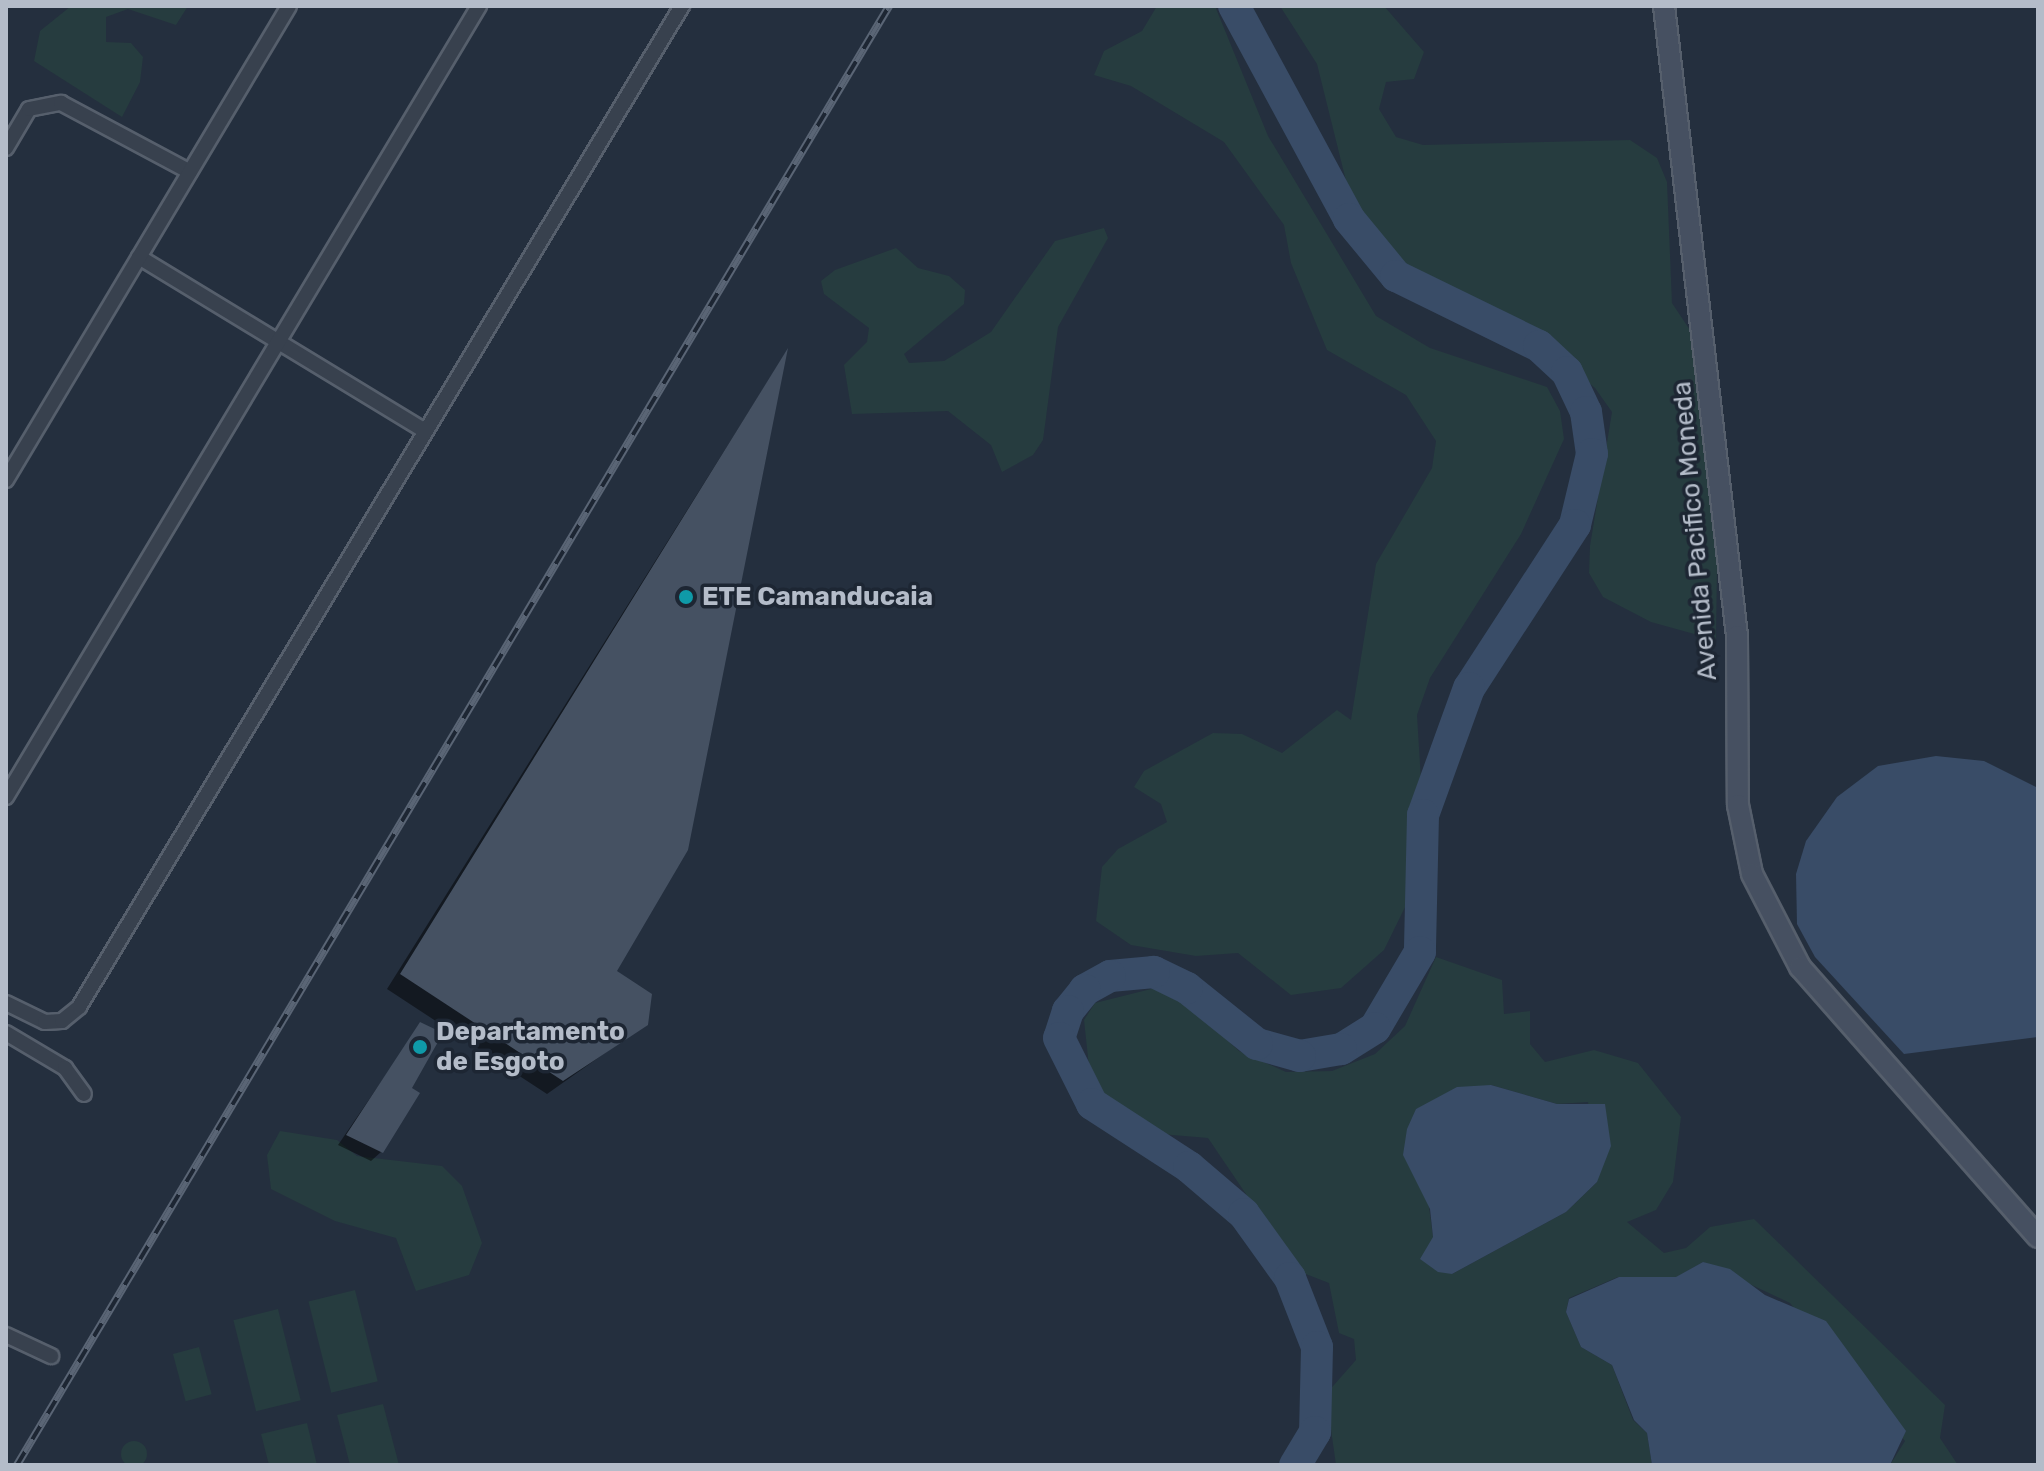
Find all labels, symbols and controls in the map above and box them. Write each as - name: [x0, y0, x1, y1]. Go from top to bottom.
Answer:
- street label: Avenida Pacifico Moneda: [1666, 380, 1724, 682]
- place label: ETE Camanducaia: [702, 581, 933, 613]
- marker: ETE Camanducaia: [677, 588, 695, 606]
- place label: Departamento de Esgoto: [436, 1016, 625, 1078]
- marker: Departamento de Esgoto: [411, 1038, 429, 1056]

